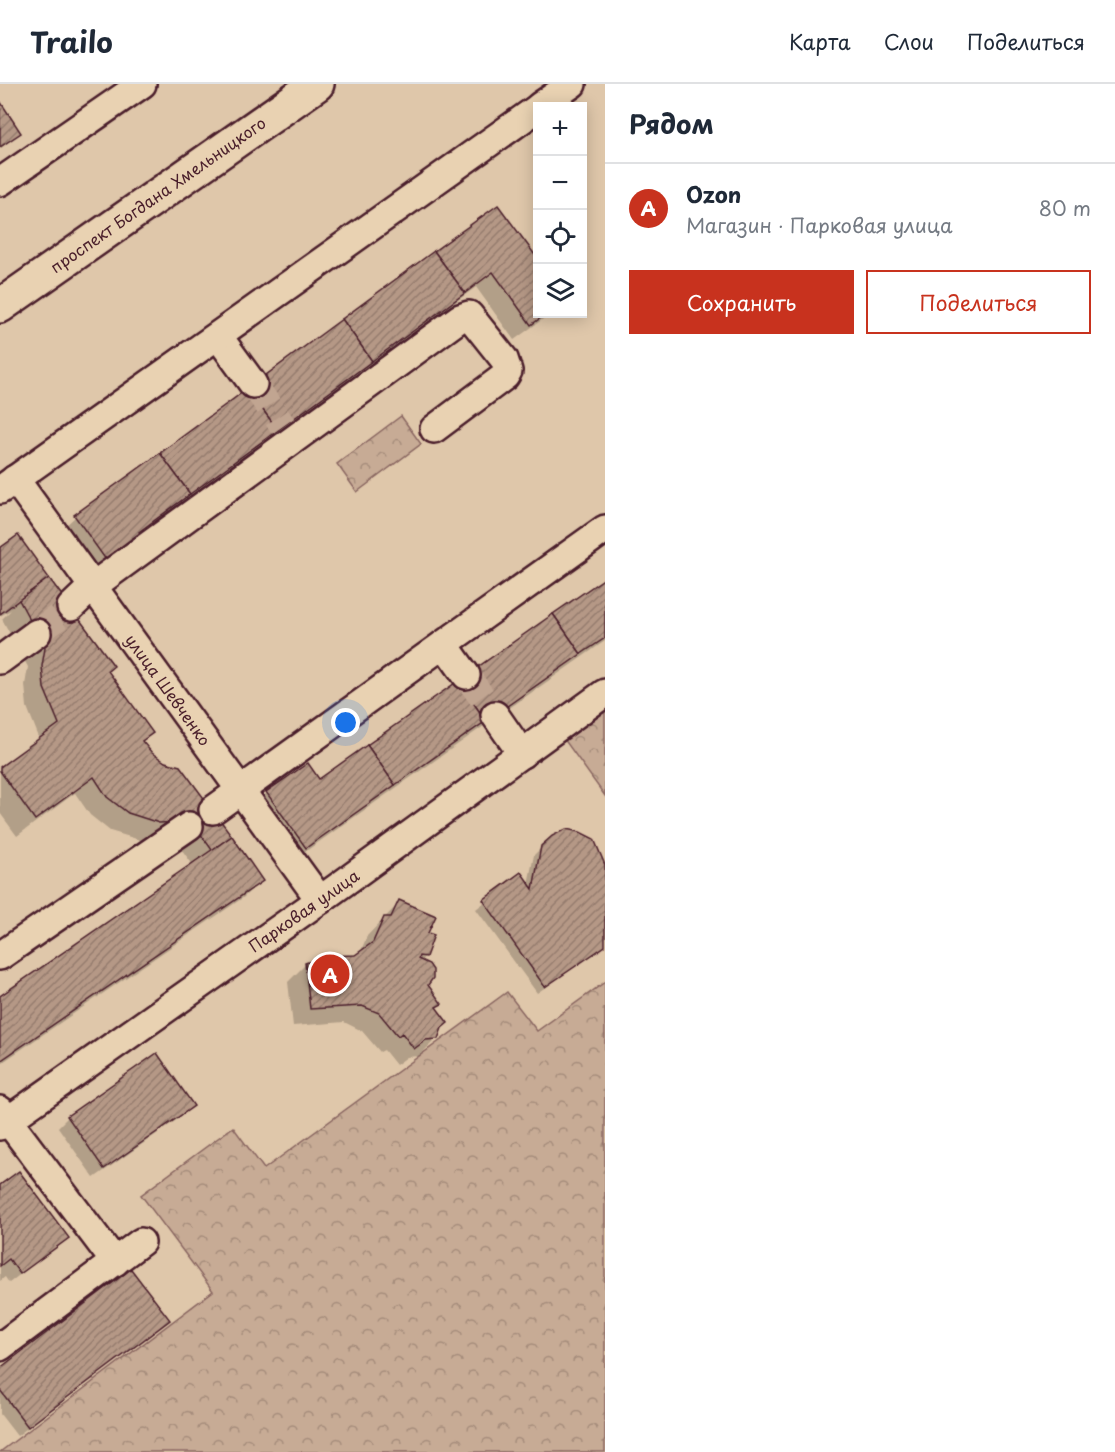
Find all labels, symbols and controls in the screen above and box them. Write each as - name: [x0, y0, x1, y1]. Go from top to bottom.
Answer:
- text: Trailo: [30, 20, 113, 63]
- text: Карта: [789, 25, 851, 57]
- text: Слои: [884, 25, 934, 57]
- text: Поделиться: [967, 25, 1085, 57]
- map controls: [533, 102, 587, 318]
- button: +: [533, 102, 587, 156]
- text: Рядом: [629, 104, 714, 143]
- street label: проспект Богдана Хмельницкого: [45, 110, 270, 278]
- button: −: [533, 156, 587, 210]
- text: Ozon: [686, 177, 741, 210]
- text: A: [641, 193, 656, 223]
- text: 80 m: [1039, 193, 1091, 223]
- button: locate: [533, 210, 587, 264]
- text: Магазин · Парковая улица: [686, 210, 953, 240]
- button: layers: [533, 264, 587, 318]
- button: Сохранить: [629, 270, 854, 334]
- button: Поделиться: [866, 270, 1091, 334]
- street label: улица Шевченко: [120, 629, 218, 750]
- your location: [331, 708, 360, 737]
- street label: Парковая улица: [243, 863, 364, 957]
- pin: A: [310, 952, 350, 996]

